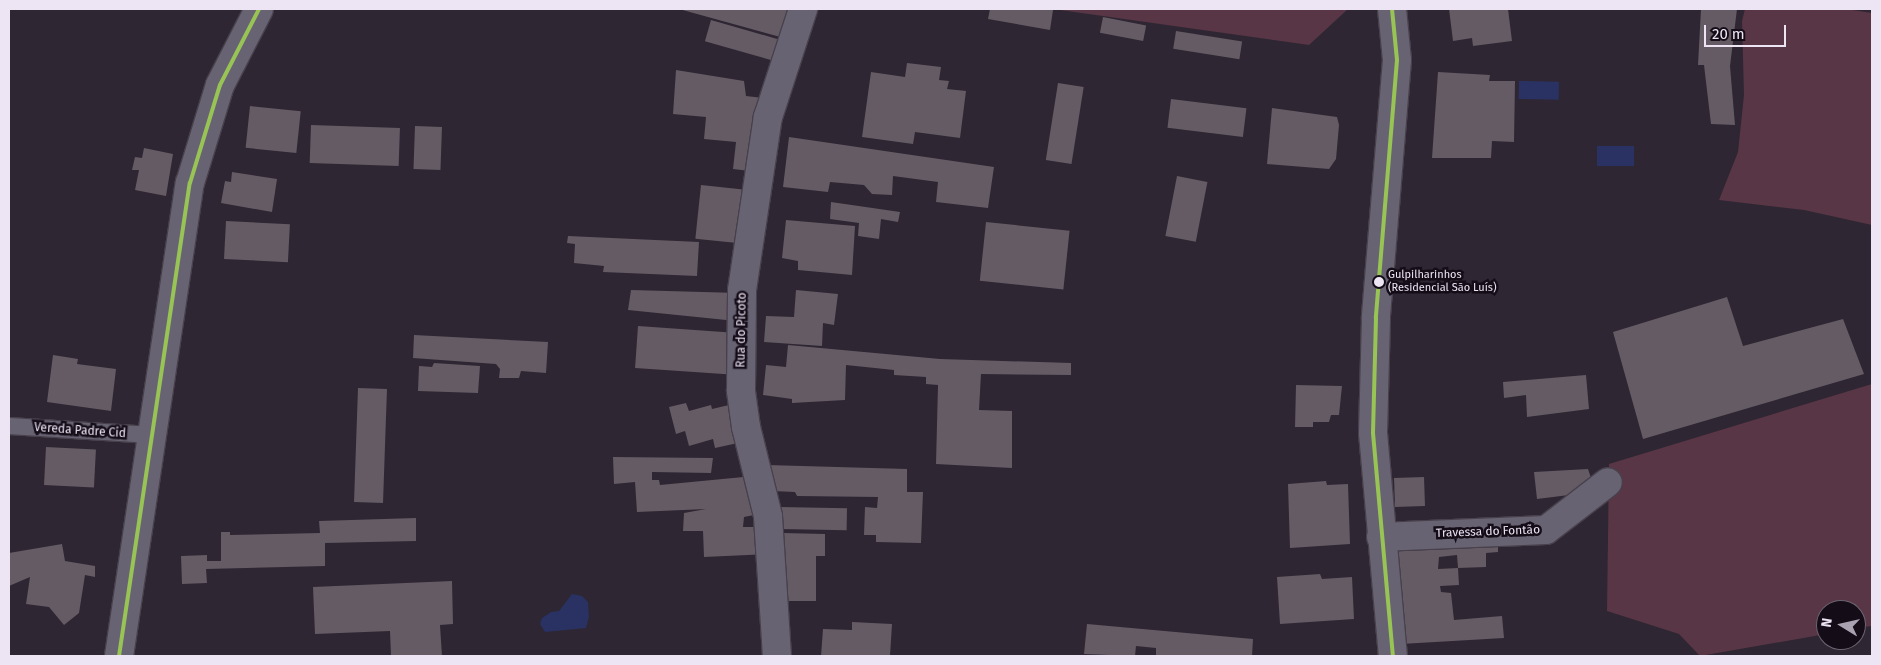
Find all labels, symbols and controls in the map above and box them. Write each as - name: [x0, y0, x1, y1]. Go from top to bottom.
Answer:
- scale bar: [1706, 15, 1788, 47]
- text: 20 m: [1712, 25, 1745, 43]
- place label: Gulpilharinhos (Residencial São Luís): [1388, 269, 1497, 295]
- marker: Gulpilharinhos (Residencial São Luís): [1374, 277, 1384, 287]
- street label: Rua do Picoto: [734, 292, 750, 368]
- street label: Vereda Padre Cid: [34, 421, 126, 441]
- street label: Travessa do Fontão: [1436, 523, 1540, 541]
- north arrow: [1816, 600, 1866, 650]
- text: N: [1818, 617, 1836, 629]

